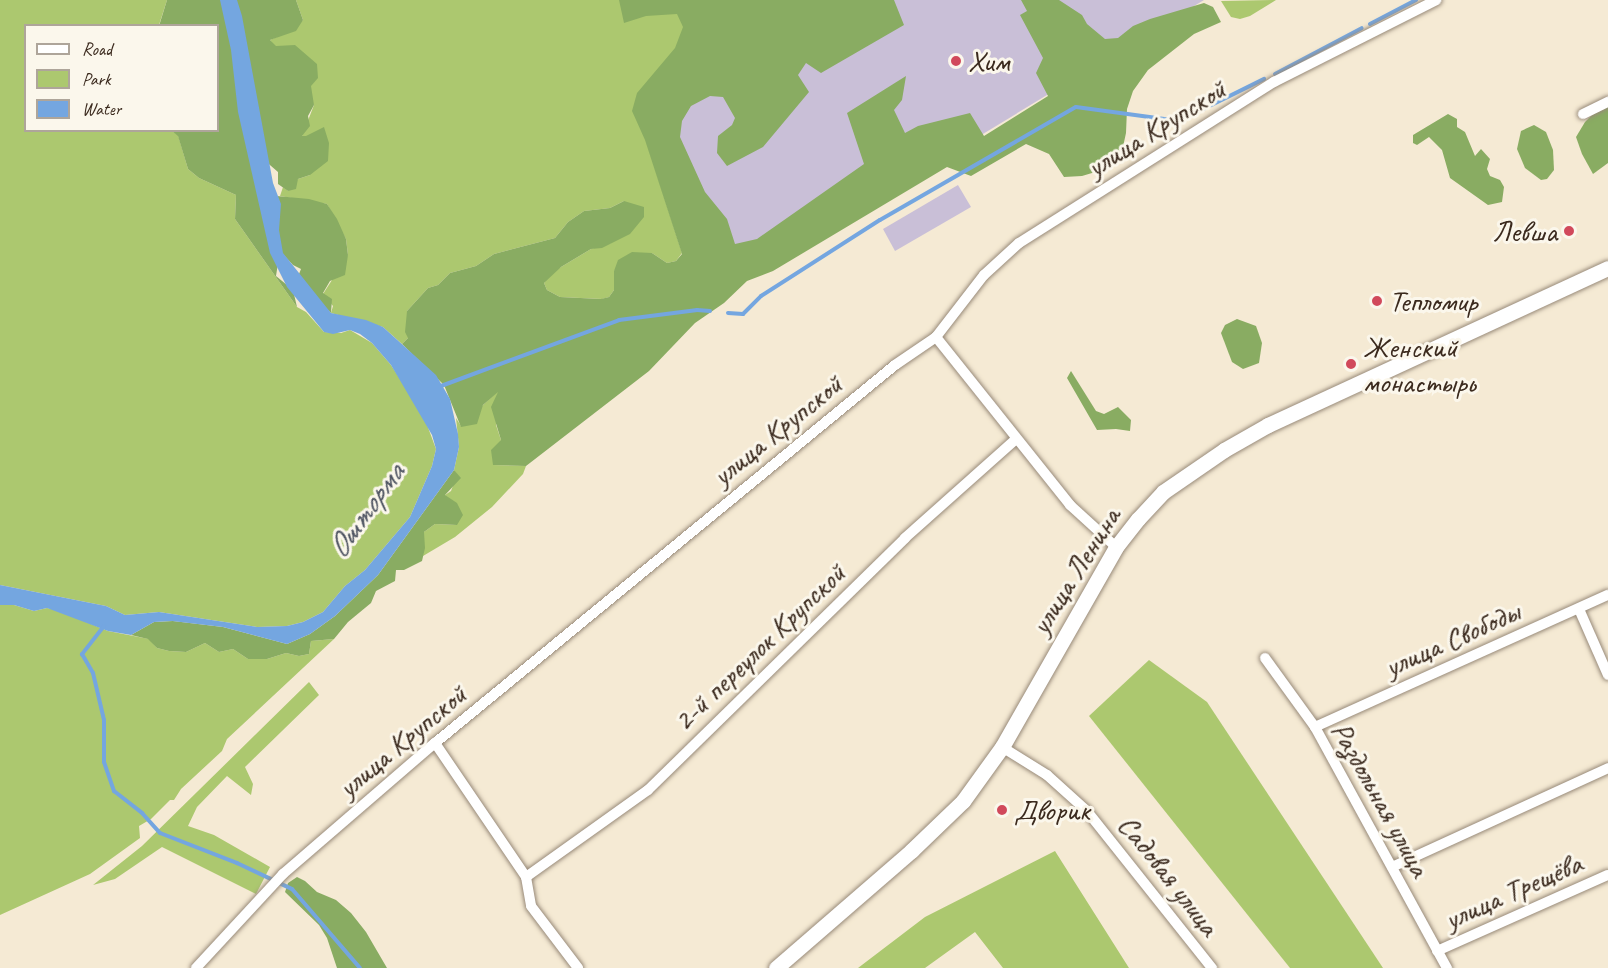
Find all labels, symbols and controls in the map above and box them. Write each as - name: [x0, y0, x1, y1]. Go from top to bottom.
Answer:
- legend: [24, 24, 219, 132]
- text: Road: [82, 38, 112, 60]
- place label: Хим: [968, 43, 1010, 79]
- marker: Хим: [949, 54, 963, 68]
- text: Park: [82, 68, 111, 90]
- street label: улица Крупской: [1079, 71, 1233, 185]
- text: Water: [82, 98, 121, 120]
- place label: Левша: [1493, 213, 1557, 249]
- marker: Левша: [1562, 224, 1576, 238]
- place label: Тепломир: [1389, 283, 1478, 319]
- marker: Тепломир: [1370, 294, 1384, 308]
- place label: Женский монастырь: [1363, 329, 1475, 400]
- marker: Женский монастырь: [1344, 357, 1358, 371]
- street label: улица Крупской: [704, 366, 850, 494]
- water label: Ошторма: [319, 456, 413, 566]
- street label: улица Ленина: [1022, 501, 1128, 641]
- street label: 2-й переулок Крупской: [665, 555, 853, 739]
- street label: улица Свободы: [1380, 594, 1524, 684]
- street label: улица Крупской: [330, 676, 474, 806]
- street label: Раздольная улица: [1323, 715, 1439, 883]
- place label: Дворик: [1014, 792, 1090, 828]
- marker: Дворик: [995, 803, 1009, 817]
- street label: Садовая улица: [1110, 807, 1228, 943]
- street label: улица Трещёва: [1439, 845, 1587, 937]

